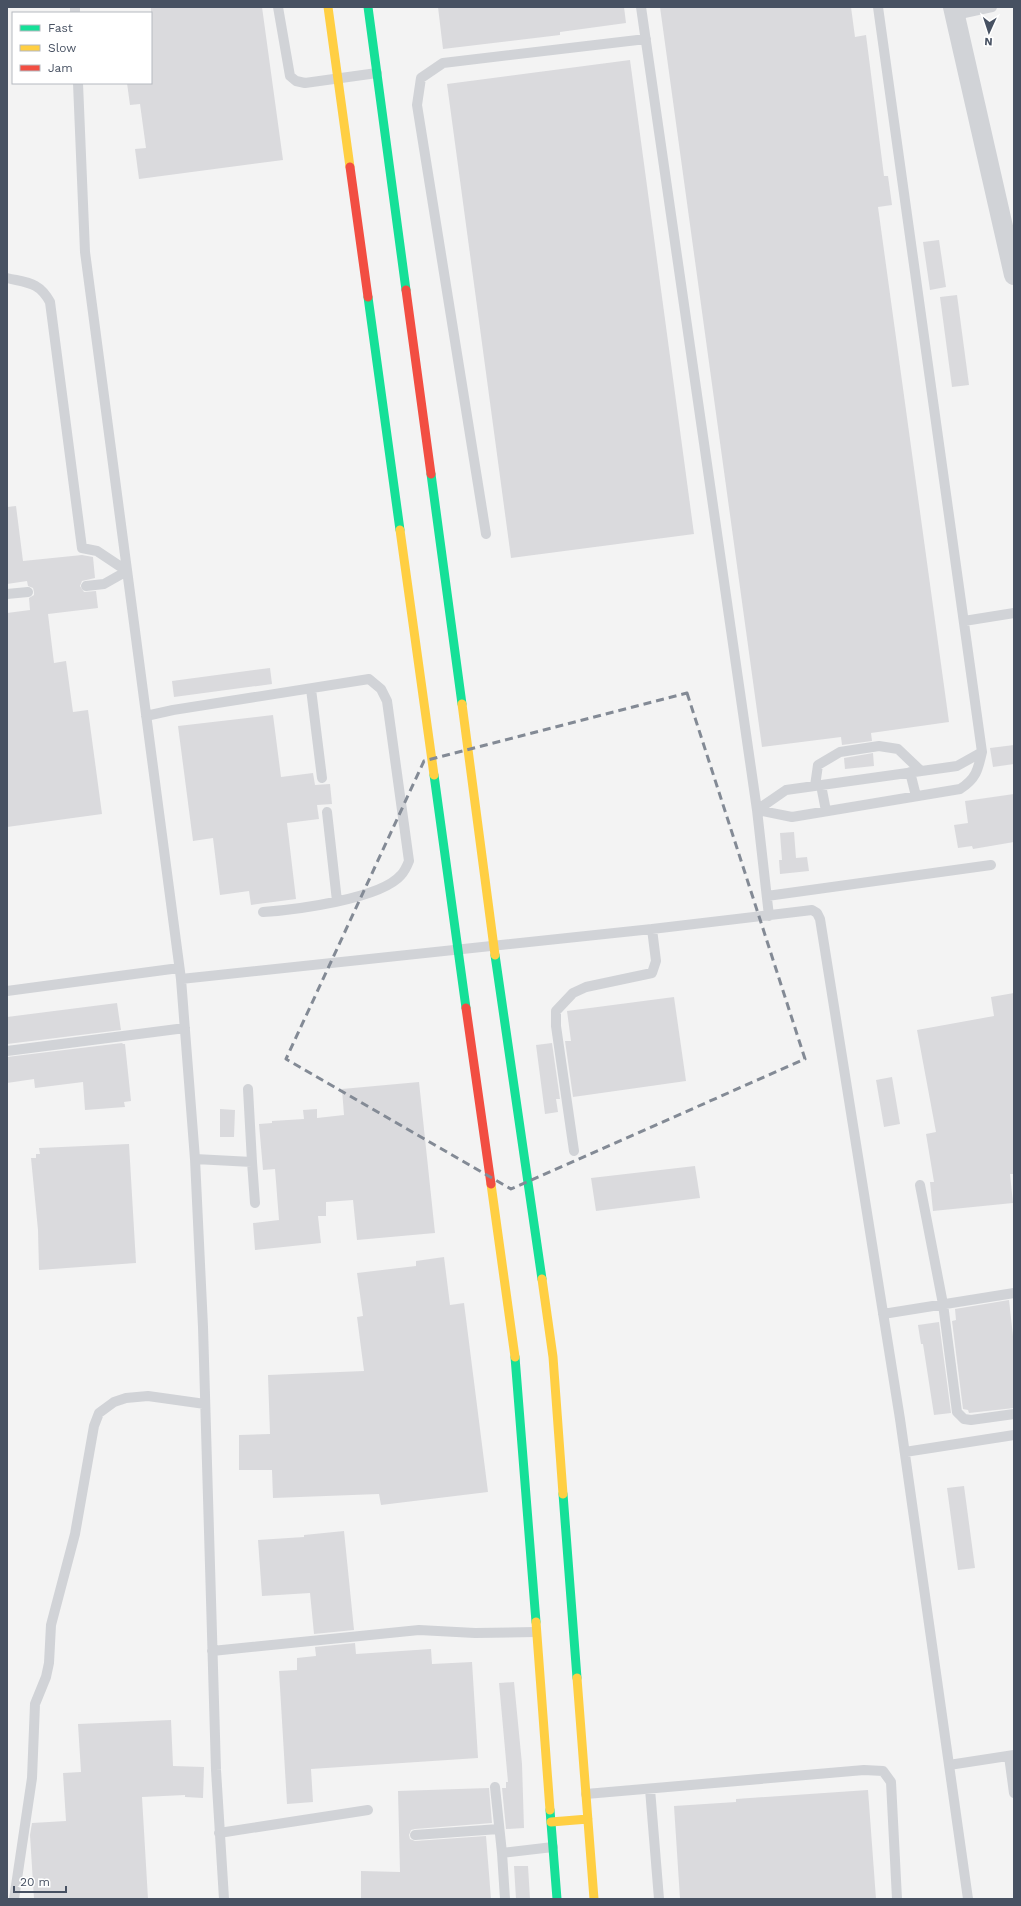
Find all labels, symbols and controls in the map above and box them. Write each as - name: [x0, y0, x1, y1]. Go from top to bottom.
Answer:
- legend: [12, 12, 152, 84]
- north arrow: [969, 12, 1009, 52]
- text: Fast: [48, 21, 73, 35]
- text: N: [984, 35, 993, 48]
- text: Slow: [48, 41, 76, 55]
- text: Jam: [48, 61, 73, 75]
- scale bar: [14, 1868, 66, 1894]
- text: 20 m: [20, 1875, 50, 1889]

